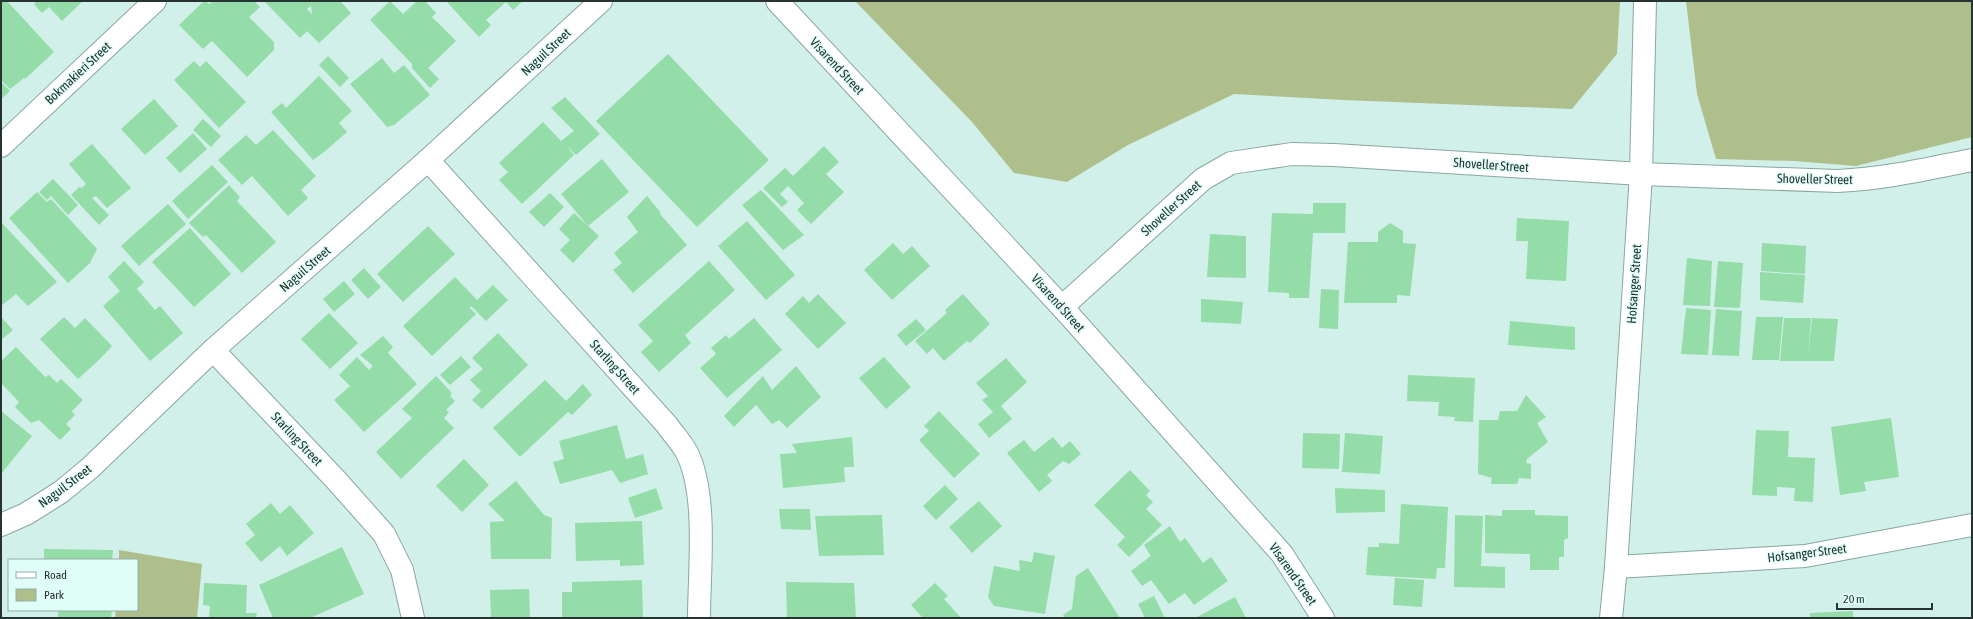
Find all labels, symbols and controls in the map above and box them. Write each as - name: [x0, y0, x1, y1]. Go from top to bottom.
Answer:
- street label: Naguil Street: [518, 25, 574, 79]
- street label: Visarend Street: [807, 34, 867, 98]
- street label: Bokmakieri Street: [42, 38, 114, 107]
- street label: Shoveller Street: [1453, 155, 1530, 175]
- street label: Shoveller Street: [1777, 171, 1853, 187]
- street label: Shoveller Street: [1138, 177, 1204, 239]
- street label: Naguil Street: [277, 243, 334, 295]
- street label: Hofsanger Street: [1624, 244, 1644, 324]
- street label: Visarend Street: [1028, 271, 1088, 335]
- street label: Starling Street: [587, 337, 643, 397]
- street label: Starling Street: [268, 409, 326, 469]
- street label: Naguil Street: [36, 461, 95, 511]
- street label: Visarend Street: [1266, 540, 1320, 608]
- street label: Hofsanger Street: [1767, 541, 1848, 565]
- legend: [8, 559, 138, 611]
- text: Road: [44, 568, 67, 582]
- scale bar: [1837, 585, 1932, 611]
- text: Park: [44, 588, 65, 602]
- text: 20 m: [1843, 592, 1865, 606]

